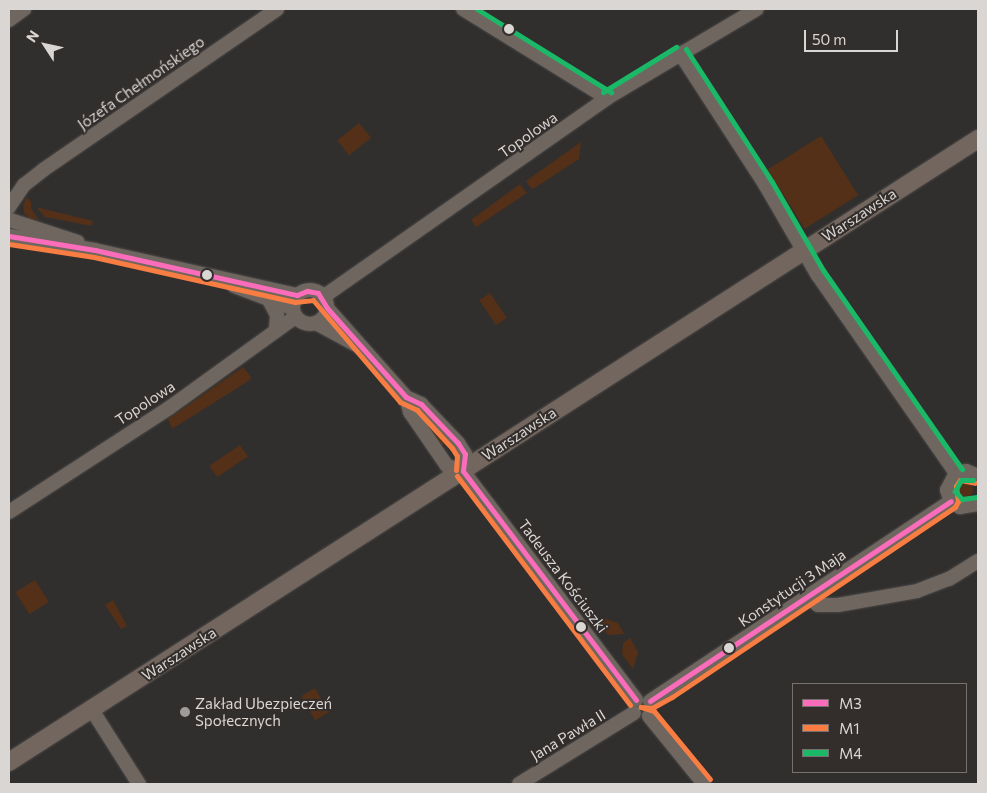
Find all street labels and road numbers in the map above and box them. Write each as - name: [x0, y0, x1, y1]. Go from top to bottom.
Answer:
- street label: Józefa Chełmońskiego: [74, 32, 208, 134]
- street label: Topolowa: [495, 108, 561, 162]
- street label: Warszawska: [819, 184, 899, 246]
- street label: Topolowa: [112, 377, 178, 429]
- street label: Warszawska: [479, 403, 559, 465]
- street label: Tadeusza Kościuszki: [515, 516, 611, 636]
- street label: Konstytucji 3 Maja: [735, 545, 849, 631]
- street label: Warszawska: [139, 623, 219, 685]
- street label: Jana Pawła II: [527, 706, 609, 764]

